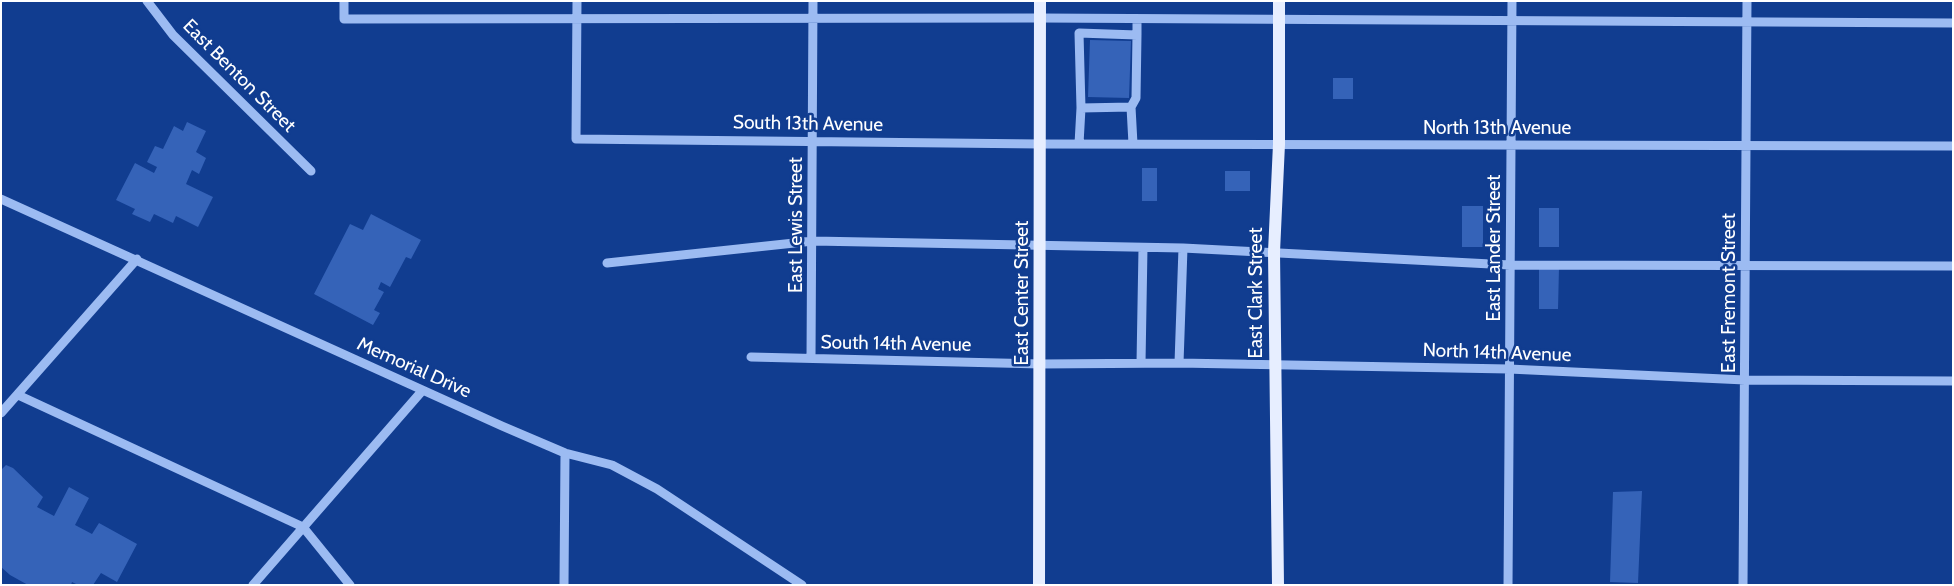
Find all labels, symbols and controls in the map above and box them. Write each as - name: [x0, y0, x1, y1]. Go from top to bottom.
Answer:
- street label: East Benton Street: [178, 15, 300, 137]
- street label: South 13th Avenue: [733, 111, 883, 137]
- street label: North 13th Avenue: [1423, 117, 1571, 139]
- street label: East Lewis Street: [785, 157, 807, 293]
- street label: East Lander Street: [1483, 175, 1505, 321]
- street label: East Fremont Street: [1718, 213, 1740, 373]
- street label: East Center Street: [1011, 221, 1033, 365]
- street label: East Clark Street: [1245, 227, 1267, 359]
- street label: South 14th Avenue: [820, 331, 972, 357]
- street label: Memorial Drive: [353, 333, 475, 403]
- street label: North 14th Avenue: [1422, 339, 1572, 367]

